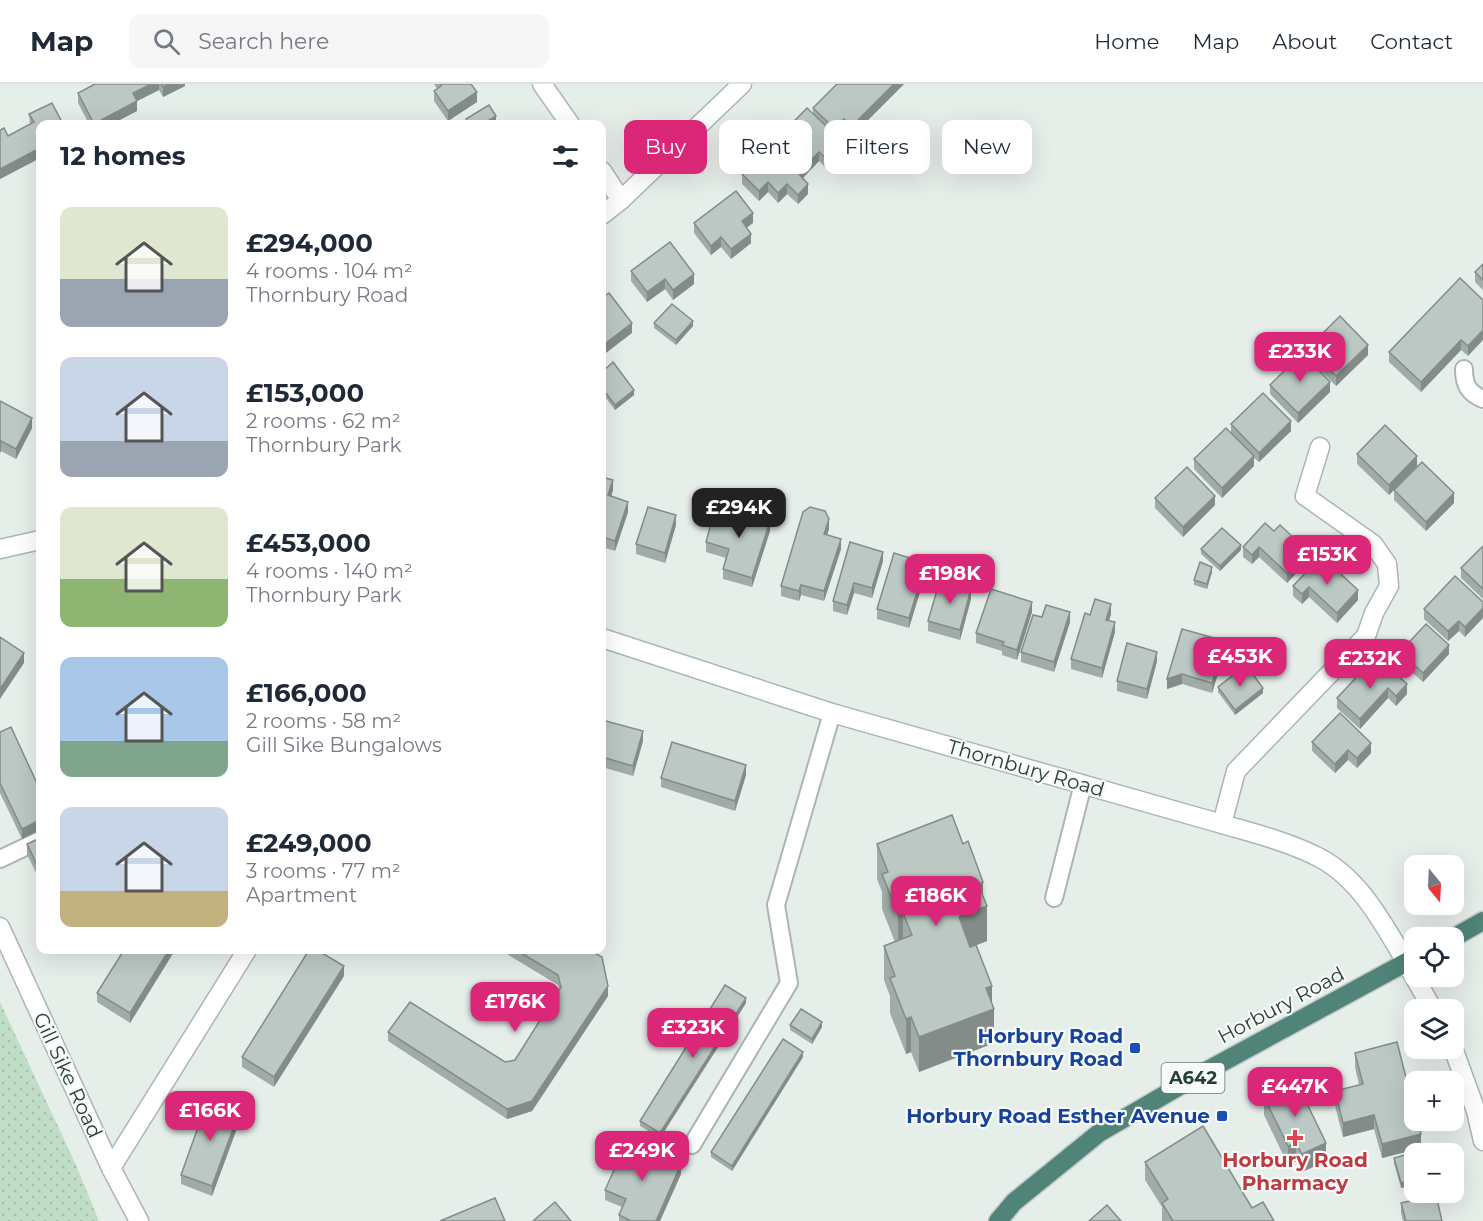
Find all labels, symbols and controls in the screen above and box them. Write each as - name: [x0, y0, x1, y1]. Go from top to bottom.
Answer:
- search box: [129, 14, 549, 68]
- text: Map: [30, 24, 93, 58]
- icon: search: [150, 25, 183, 58]
- text: Search here: [198, 28, 329, 55]
- text: Home: [1094, 29, 1159, 54]
- text: Map: [1192, 29, 1239, 54]
- text: About: [1272, 29, 1337, 54]
- text: Contact: [1370, 29, 1453, 54]
- chip: Buy: [624, 120, 707, 174]
- chip: Rent: [719, 120, 812, 174]
- chip: Filters: [824, 120, 930, 174]
- chip: New: [942, 120, 1032, 174]
- text: 12 homes: [60, 140, 186, 172]
- icon: filters: [549, 140, 582, 173]
- text: £294,000: [246, 227, 373, 259]
- icon: home: [108, 231, 180, 303]
- text: 4 rooms · 104 m²: [246, 259, 413, 283]
- text: Thornbury Road: [246, 283, 408, 307]
- pin: £233K: [1258, 332, 1342, 383]
- text: £233K: [1268, 339, 1332, 363]
- text: £153,000: [246, 377, 364, 409]
- icon: home: [108, 381, 180, 453]
- text: 2 rooms · 62 m²: [246, 409, 401, 433]
- text: Thornbury Park: [246, 433, 402, 457]
- pin: £294K: [697, 488, 781, 539]
- text: £294K: [706, 495, 772, 519]
- text: £453,000: [246, 527, 371, 559]
- icon: home: [108, 531, 180, 603]
- pin: £153K: [1285, 535, 1369, 586]
- text: £153K: [1297, 542, 1357, 566]
- pin: £198K: [908, 554, 992, 605]
- text: 4 rooms · 140 m²: [246, 559, 413, 583]
- text: £198K: [919, 561, 981, 585]
- text: Thornbury Park: [246, 583, 402, 607]
- pin: £453K: [1198, 637, 1282, 688]
- pin: £232K: [1328, 639, 1412, 690]
- text: £453K: [1207, 644, 1273, 668]
- text: £232K: [1338, 646, 1402, 670]
- text: £166,000: [246, 677, 367, 709]
- icon: home: [108, 681, 180, 753]
- text: 2 rooms · 58 m²: [246, 709, 401, 733]
- text: Gill Sike Bungalows: [246, 733, 442, 757]
- street label: Thornbury Road: [945, 734, 1107, 802]
- text: £249,000: [246, 827, 372, 859]
- icon: home: [108, 831, 180, 903]
- north arrow: [1404, 855, 1464, 915]
- map controls: [1404, 855, 1464, 1203]
- text: 3 rooms · 77 m²: [246, 859, 401, 883]
- pin: £186K: [894, 876, 978, 927]
- text: Apartment: [246, 883, 357, 907]
- text: £186K: [905, 883, 967, 907]
- button: locate: [1404, 927, 1464, 987]
- street label: Horbury Road: [1214, 962, 1348, 1048]
- pin: £176K: [473, 982, 557, 1033]
- text: £176K: [484, 989, 546, 1013]
- button: layers: [1404, 999, 1464, 1059]
- street label: Gill Sike Road: [28, 1008, 108, 1142]
- pin: £323K: [651, 1008, 735, 1059]
- text: £323K: [661, 1015, 725, 1039]
- place label: Horbury Road Thornbury Road: [954, 1024, 1123, 1071]
- marker: Horbury Road Thornbury Road: [1128, 1041, 1142, 1055]
- road number: A642: [1162, 1063, 1224, 1093]
- pin: £447K: [1253, 1067, 1337, 1118]
- button: +: [1404, 1071, 1464, 1131]
- text: £447K: [1262, 1074, 1328, 1098]
- pin: £166K: [168, 1091, 252, 1142]
- text: £166K: [179, 1098, 241, 1122]
- place label: Horbury Road Esther Avenue: [906, 1104, 1210, 1128]
- marker: Horbury Road Esther Avenue: [1215, 1109, 1229, 1123]
- pin: £249K: [600, 1131, 684, 1182]
- marker: Horbury Road Pharmacy: [1288, 1131, 1302, 1145]
- text: £249K: [609, 1138, 675, 1162]
- button: −: [1404, 1143, 1464, 1203]
- place label: Horbury Road Pharmacy: [1222, 1148, 1368, 1195]

